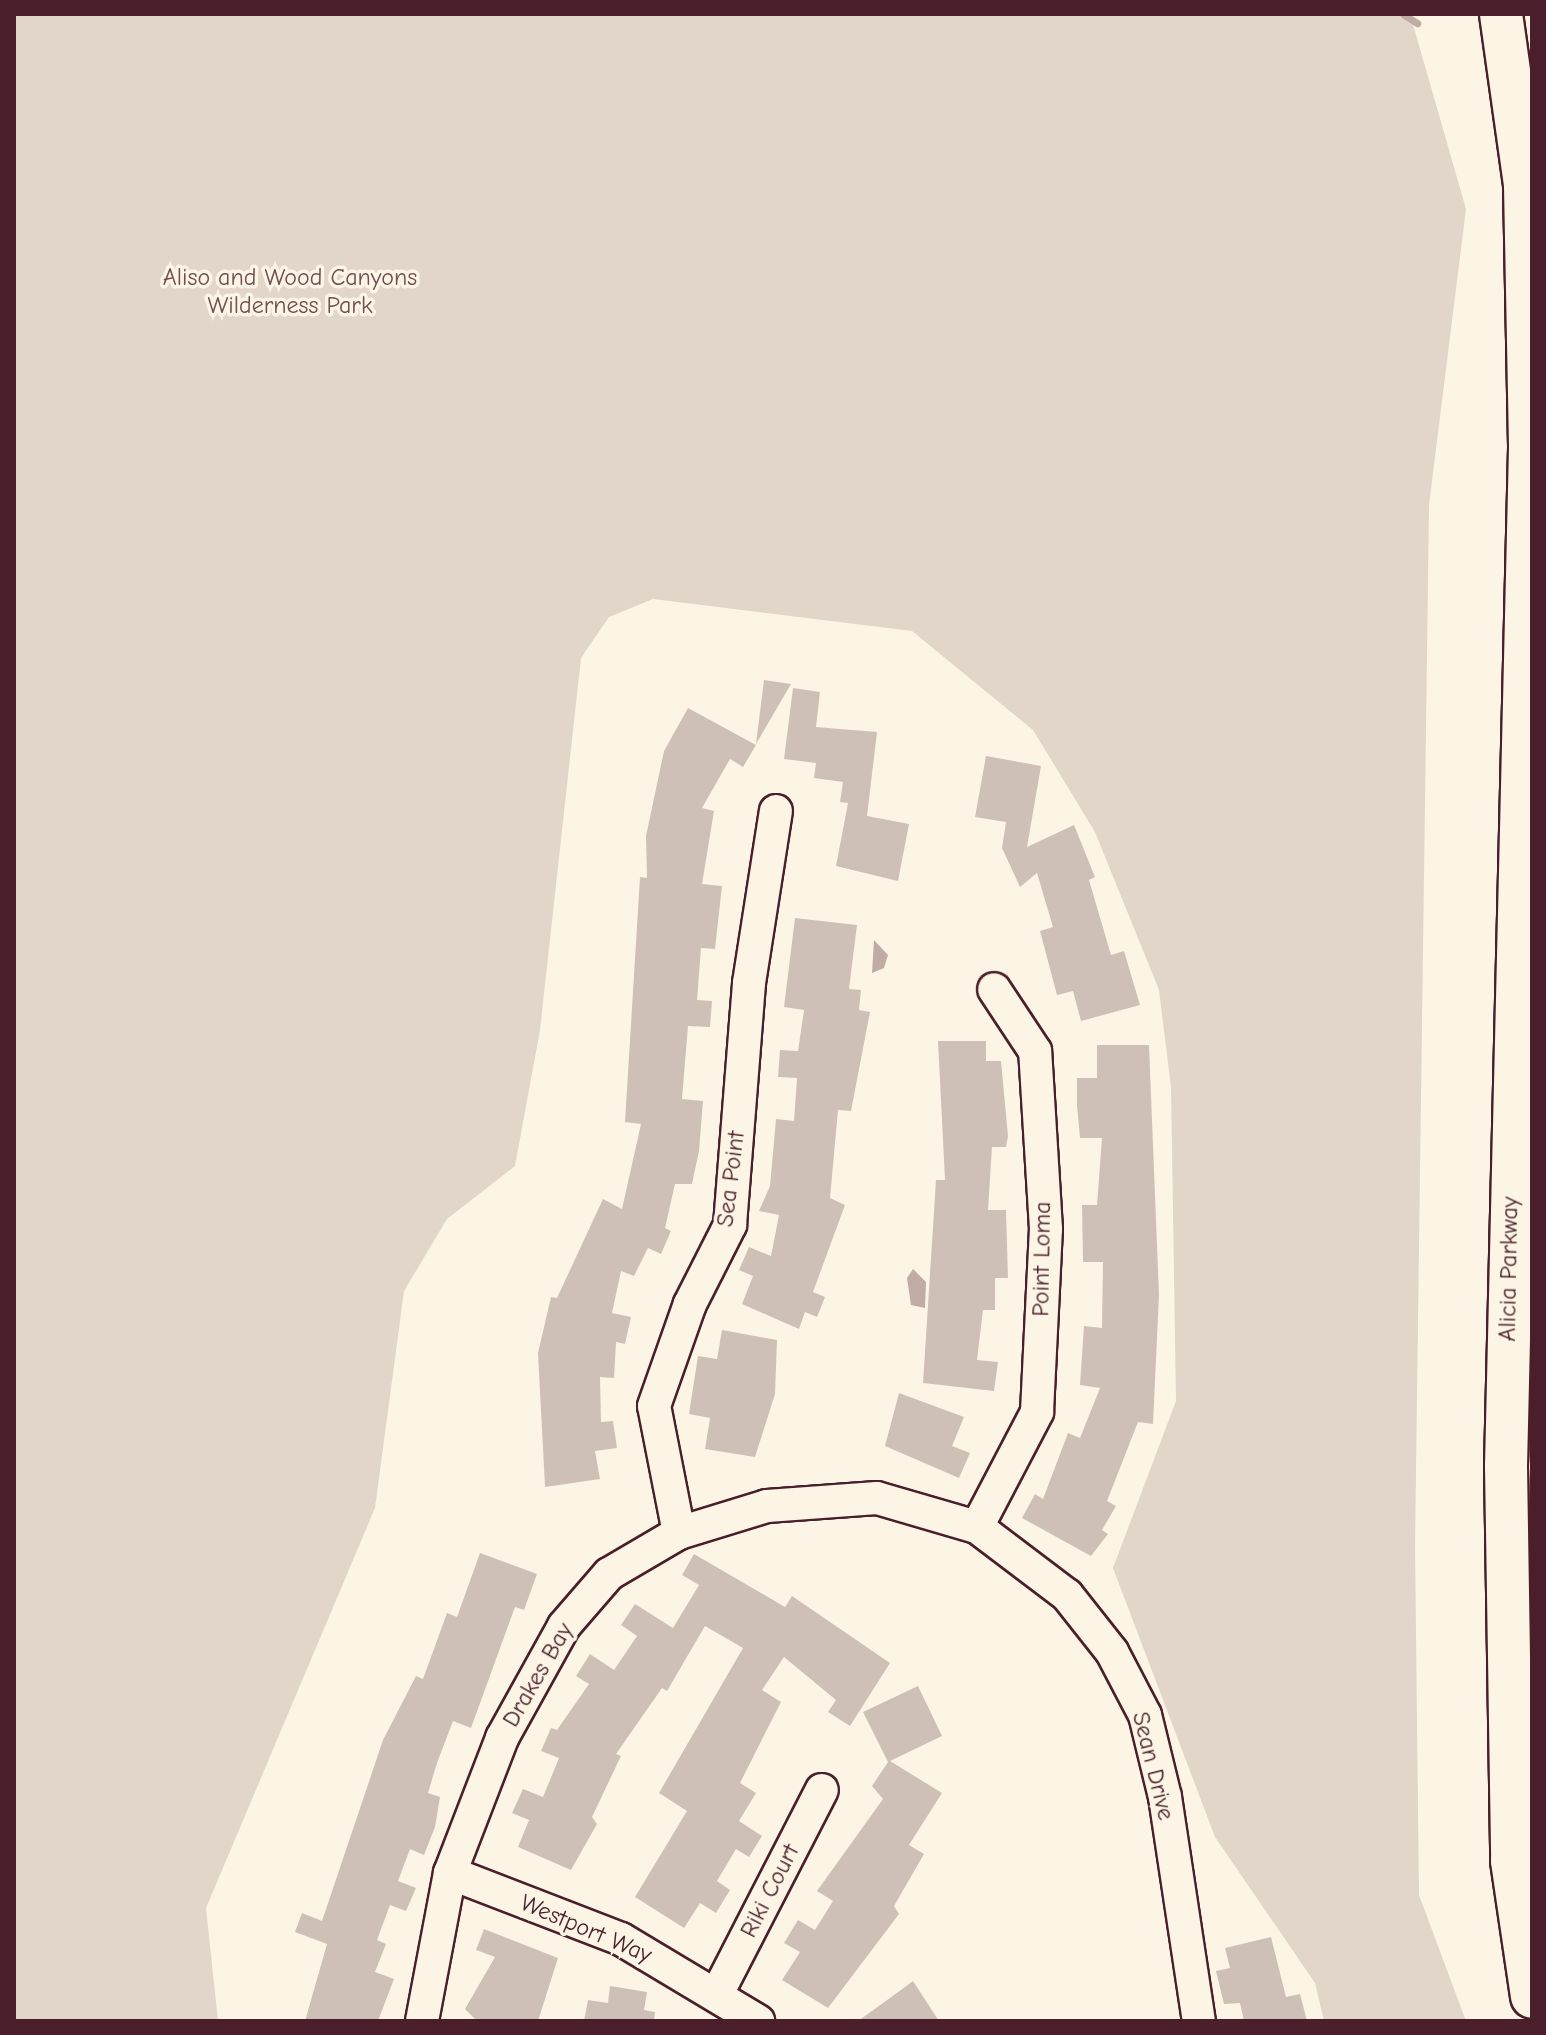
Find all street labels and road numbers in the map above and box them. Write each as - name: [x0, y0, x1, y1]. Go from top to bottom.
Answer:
- street label: Sea Point: [711, 1129, 751, 1229]
- street label: Alicia Parkway: [1493, 1196, 1525, 1342]
- street label: Point Loma: [1027, 1201, 1057, 1317]
- street label: Drakes Bay: [497, 1618, 579, 1732]
- street label: Sean Drive: [1126, 1709, 1180, 1823]
- street label: Riki Court: [734, 1840, 806, 1942]
- street label: Westport Way: [516, 1888, 656, 1970]

